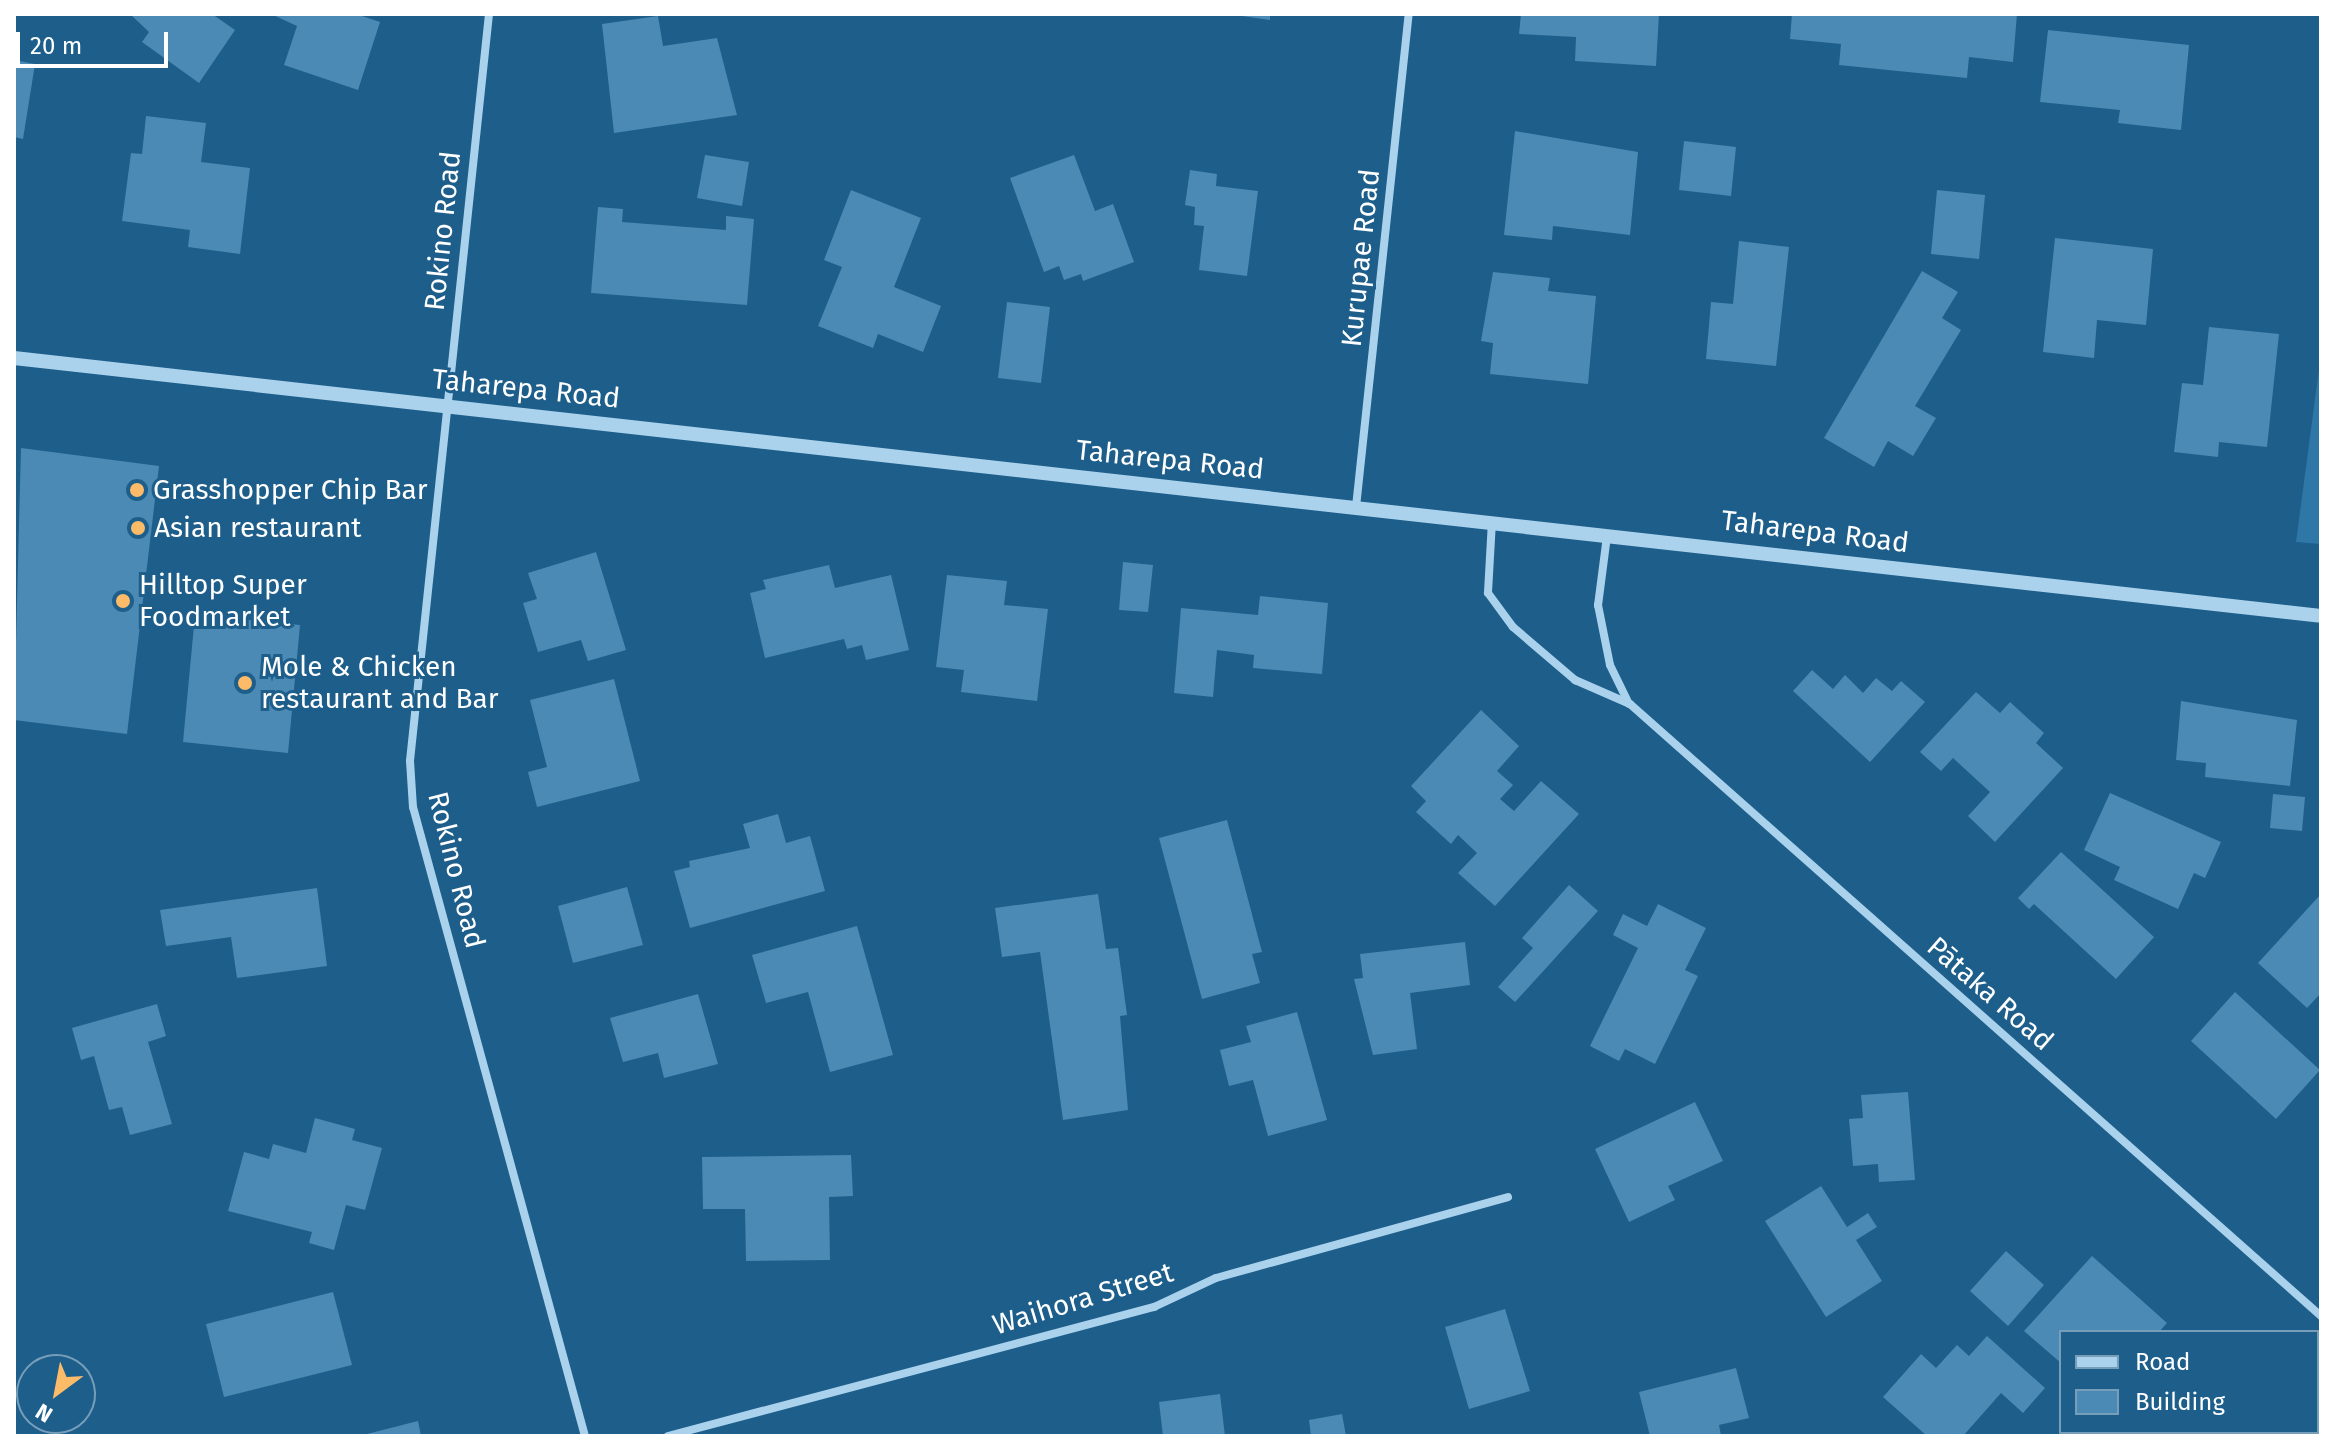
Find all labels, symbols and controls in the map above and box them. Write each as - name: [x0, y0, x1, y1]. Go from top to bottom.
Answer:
- scale bar: [20, 16, 172, 66]
- text: 20 m: [30, 32, 82, 60]
- street label: Rokino Road: [418, 150, 468, 312]
- street label: Kurupae Road: [1335, 167, 1387, 349]
- street label: Taharepa Road: [430, 362, 622, 416]
- street label: Taharepa Road: [1074, 433, 1266, 487]
- place label: Grasshopper Chip Bar: [153, 473, 428, 507]
- marker: Grasshopper Chip Bar: [128, 481, 146, 499]
- street label: Taharepa Road: [1719, 504, 1911, 560]
- place label: Asian restaurant: [154, 511, 361, 545]
- marker: Asian restaurant: [129, 519, 147, 537]
- place label: Hilltop Super Foodmarket: [139, 568, 307, 634]
- marker: Hilltop Super Foodmarket: [114, 592, 132, 610]
- place label: Mole & Chicken restaurant and Bar: [261, 650, 499, 716]
- marker: Mole & Chicken restaurant and Bar: [236, 674, 254, 692]
- street label: Rokino Road: [420, 788, 492, 952]
- street label: Pātaka Road: [1920, 930, 2060, 1058]
- street label: Waihora Street: [989, 1256, 1177, 1342]
- legend: [2059, 1330, 2319, 1434]
- text: Road: [2135, 1348, 2190, 1376]
- north arrow: [16, 1354, 96, 1434]
- text: Building: [2135, 1388, 2225, 1416]
- text: N: [31, 1398, 57, 1428]

